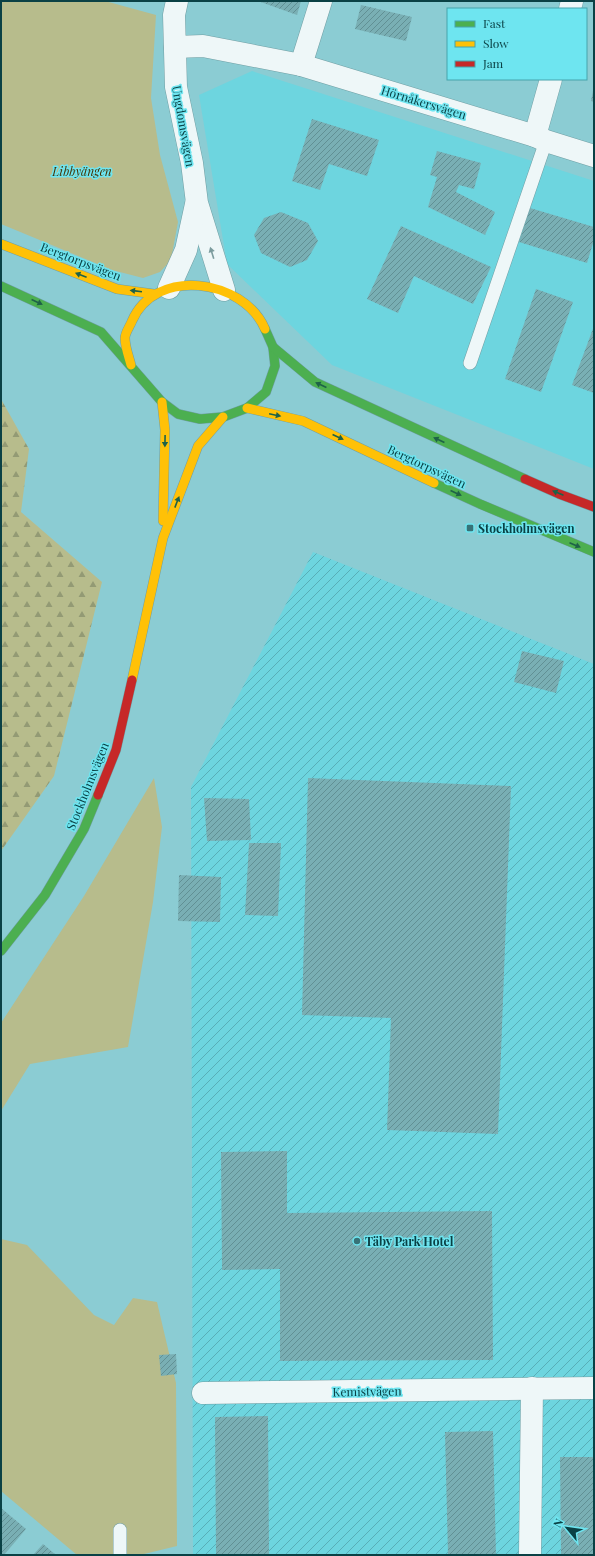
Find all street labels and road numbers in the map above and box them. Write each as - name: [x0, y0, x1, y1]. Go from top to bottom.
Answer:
- street label: Hörnåkersvägen: [379, 81, 469, 123]
- street label: Ungdomsvägen: [169, 84, 199, 168]
- street label: Bergtorpsvägen: [38, 238, 124, 284]
- street label: Bergtorpsvägen: [385, 441, 469, 491]
- street label: Stockholmsvägen: [62, 740, 112, 832]
- street label: Kemistvägen: [332, 1382, 402, 1400]

